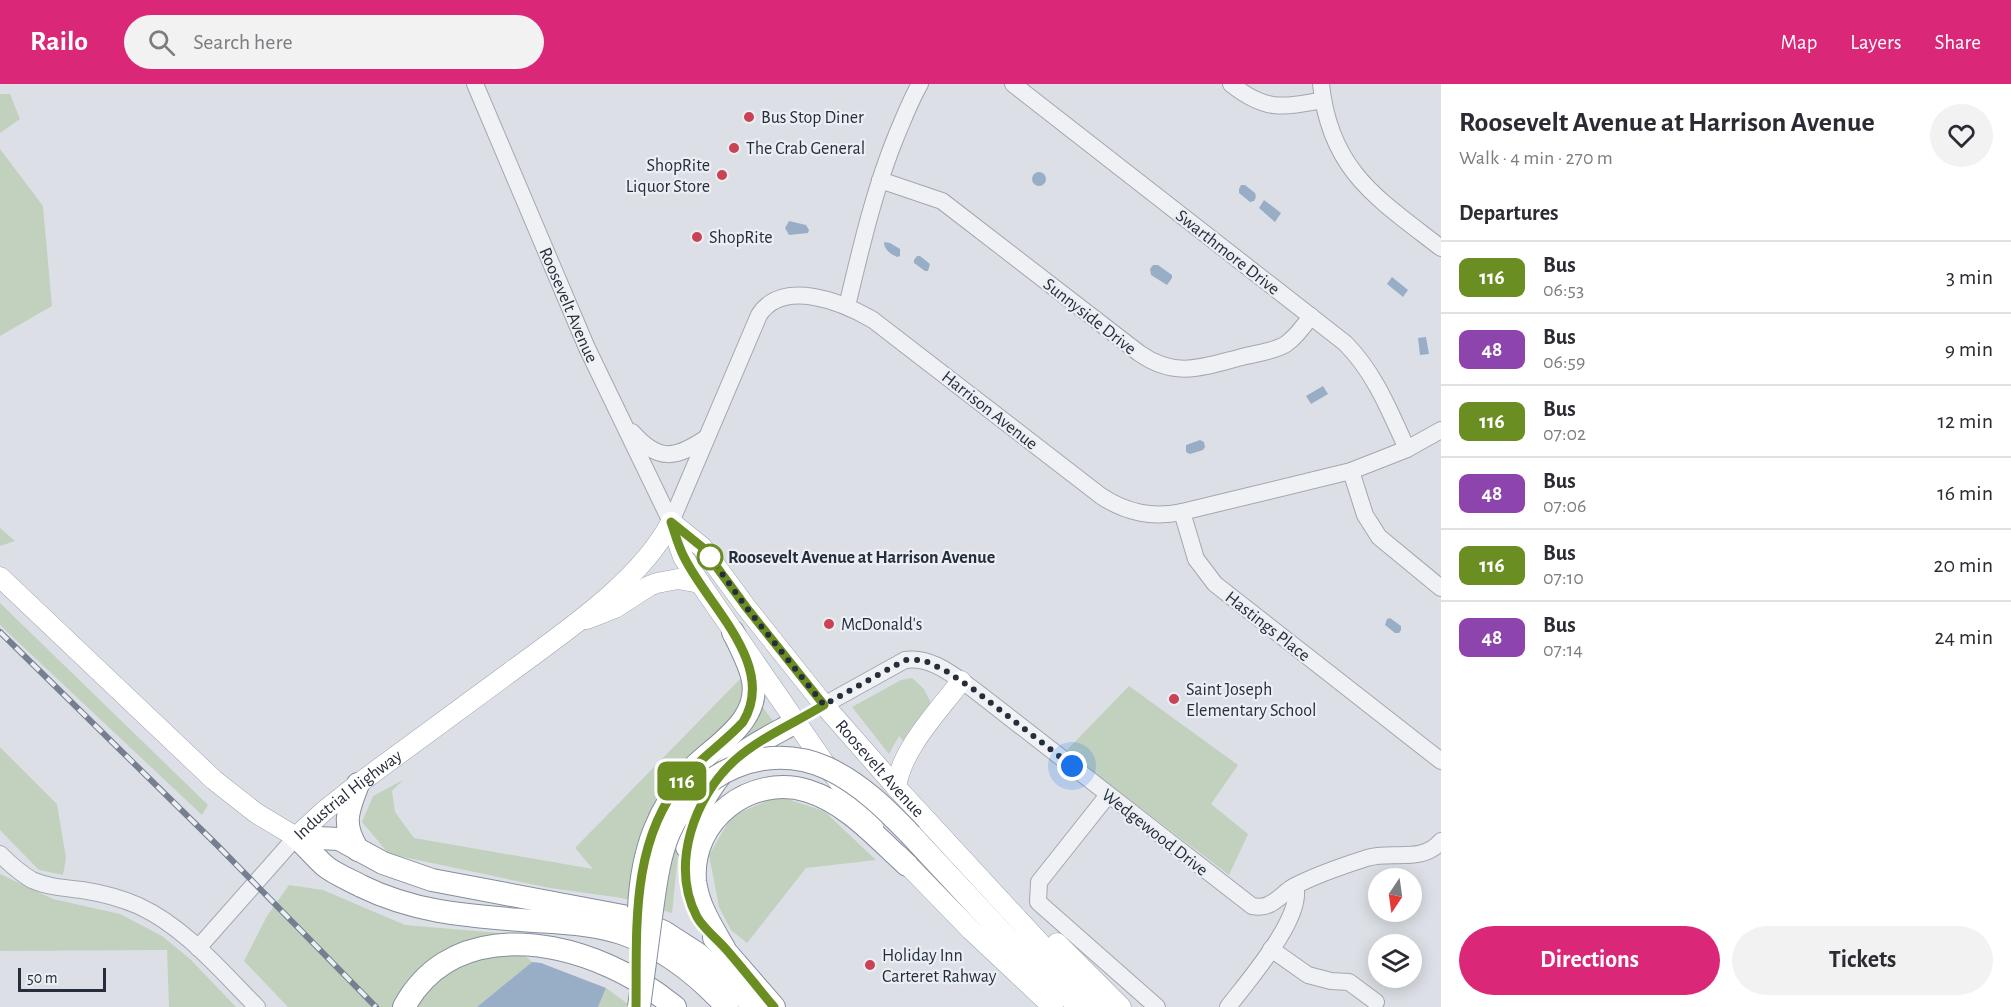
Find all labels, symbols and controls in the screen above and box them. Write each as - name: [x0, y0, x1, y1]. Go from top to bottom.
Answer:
- search box: [124, 15, 544, 69]
- icon: search: [145, 26, 178, 59]
- text: Railo: [30, 28, 88, 56]
- text: Search here: [193, 31, 293, 53]
- text: Map: [1781, 32, 1817, 53]
- text: Layers: [1850, 32, 1901, 53]
- text: Share: [1934, 32, 1981, 53]
- button: heart: [1930, 104, 1993, 167]
- place label: Bus Stop Diner: [761, 109, 864, 127]
- text: Roosevelt Avenue at Harrison Avenue: [1459, 109, 1875, 137]
- marker: Bus Stop Diner: [742, 110, 756, 124]
- place label: The Crab General: [746, 140, 865, 158]
- marker: The Crab General: [727, 141, 741, 155]
- text: Walk · 4 min · 270 m: [1459, 148, 1613, 168]
- place label: ShopRite Liquor Store: [626, 157, 710, 196]
- marker: ShopRite Liquor Store: [715, 168, 729, 182]
- text: Departures: [1459, 202, 1559, 224]
- street label: Swarthmore Drive: [1172, 207, 1283, 299]
- place label: ShopRite: [709, 229, 772, 247]
- marker: ShopRite: [690, 230, 704, 244]
- street label: Roosevelt Avenue: [535, 245, 601, 366]
- text: Bus: [1543, 254, 1576, 276]
- text: 3 min: [1946, 266, 1993, 288]
- text: 116: [1479, 267, 1505, 288]
- street label: Sunnyside Drive: [1040, 275, 1139, 358]
- text: 06:53: [1543, 280, 1584, 300]
- text: Bus: [1543, 326, 1576, 348]
- text: 9 min: [1945, 338, 1993, 360]
- text: 48: [1482, 339, 1502, 360]
- text: 06:59: [1543, 352, 1585, 372]
- street label: Harrison Avenue: [938, 368, 1041, 454]
- text: Bus: [1543, 398, 1576, 420]
- text: 12 min: [1938, 410, 1993, 432]
- text: 116: [1479, 411, 1505, 432]
- text: 07:02: [1543, 424, 1586, 444]
- text: Bus: [1543, 470, 1576, 492]
- text: 16 min: [1937, 482, 1993, 504]
- text: 48: [1482, 483, 1502, 504]
- text: 07:06: [1543, 496, 1586, 516]
- text: Bus: [1543, 542, 1576, 564]
- marker: Roosevelt Avenue at Harrison Avenue: [697, 544, 723, 570]
- place label: Roosevelt Avenue at Harrison Avenue: [728, 549, 995, 567]
- text: 20 min: [1933, 554, 1993, 576]
- text: 116: [1479, 555, 1505, 576]
- text: 07:10: [1543, 568, 1584, 588]
- street label: Hastings Place: [1222, 588, 1313, 665]
- text: Bus: [1543, 614, 1576, 636]
- place label: McDonald's: [841, 616, 923, 634]
- marker: McDonald's: [822, 617, 836, 631]
- text: 24 min: [1935, 626, 1993, 648]
- text: 48: [1482, 627, 1502, 648]
- text: 07:14: [1543, 640, 1583, 660]
- place label: Saint Joseph Elementary School: [1186, 681, 1317, 720]
- marker: Saint Joseph Elementary School: [1167, 692, 1181, 706]
- street label: Roosevelt Avenue: [832, 717, 927, 821]
- street label: Industrial Highway: [291, 747, 406, 844]
- your location: [1057, 751, 1087, 781]
- line badge: 116: [648, 762, 716, 800]
- text: 116: [669, 771, 695, 792]
- street label: Wedgewood Drive: [1098, 786, 1211, 880]
- north arrow: [1368, 868, 1422, 922]
- map controls: [1368, 868, 1422, 988]
- button: Directions: [1459, 926, 1720, 995]
- button: Tickets: [1732, 926, 1993, 995]
- button: layers: [1368, 934, 1422, 988]
- place label: Holiday Inn Carteret Rahway: [882, 947, 997, 986]
- marker: Holiday Inn Carteret Rahway: [863, 958, 877, 972]
- scale bar: [18, 965, 106, 992]
- text: 50 m: [27, 970, 58, 986]

